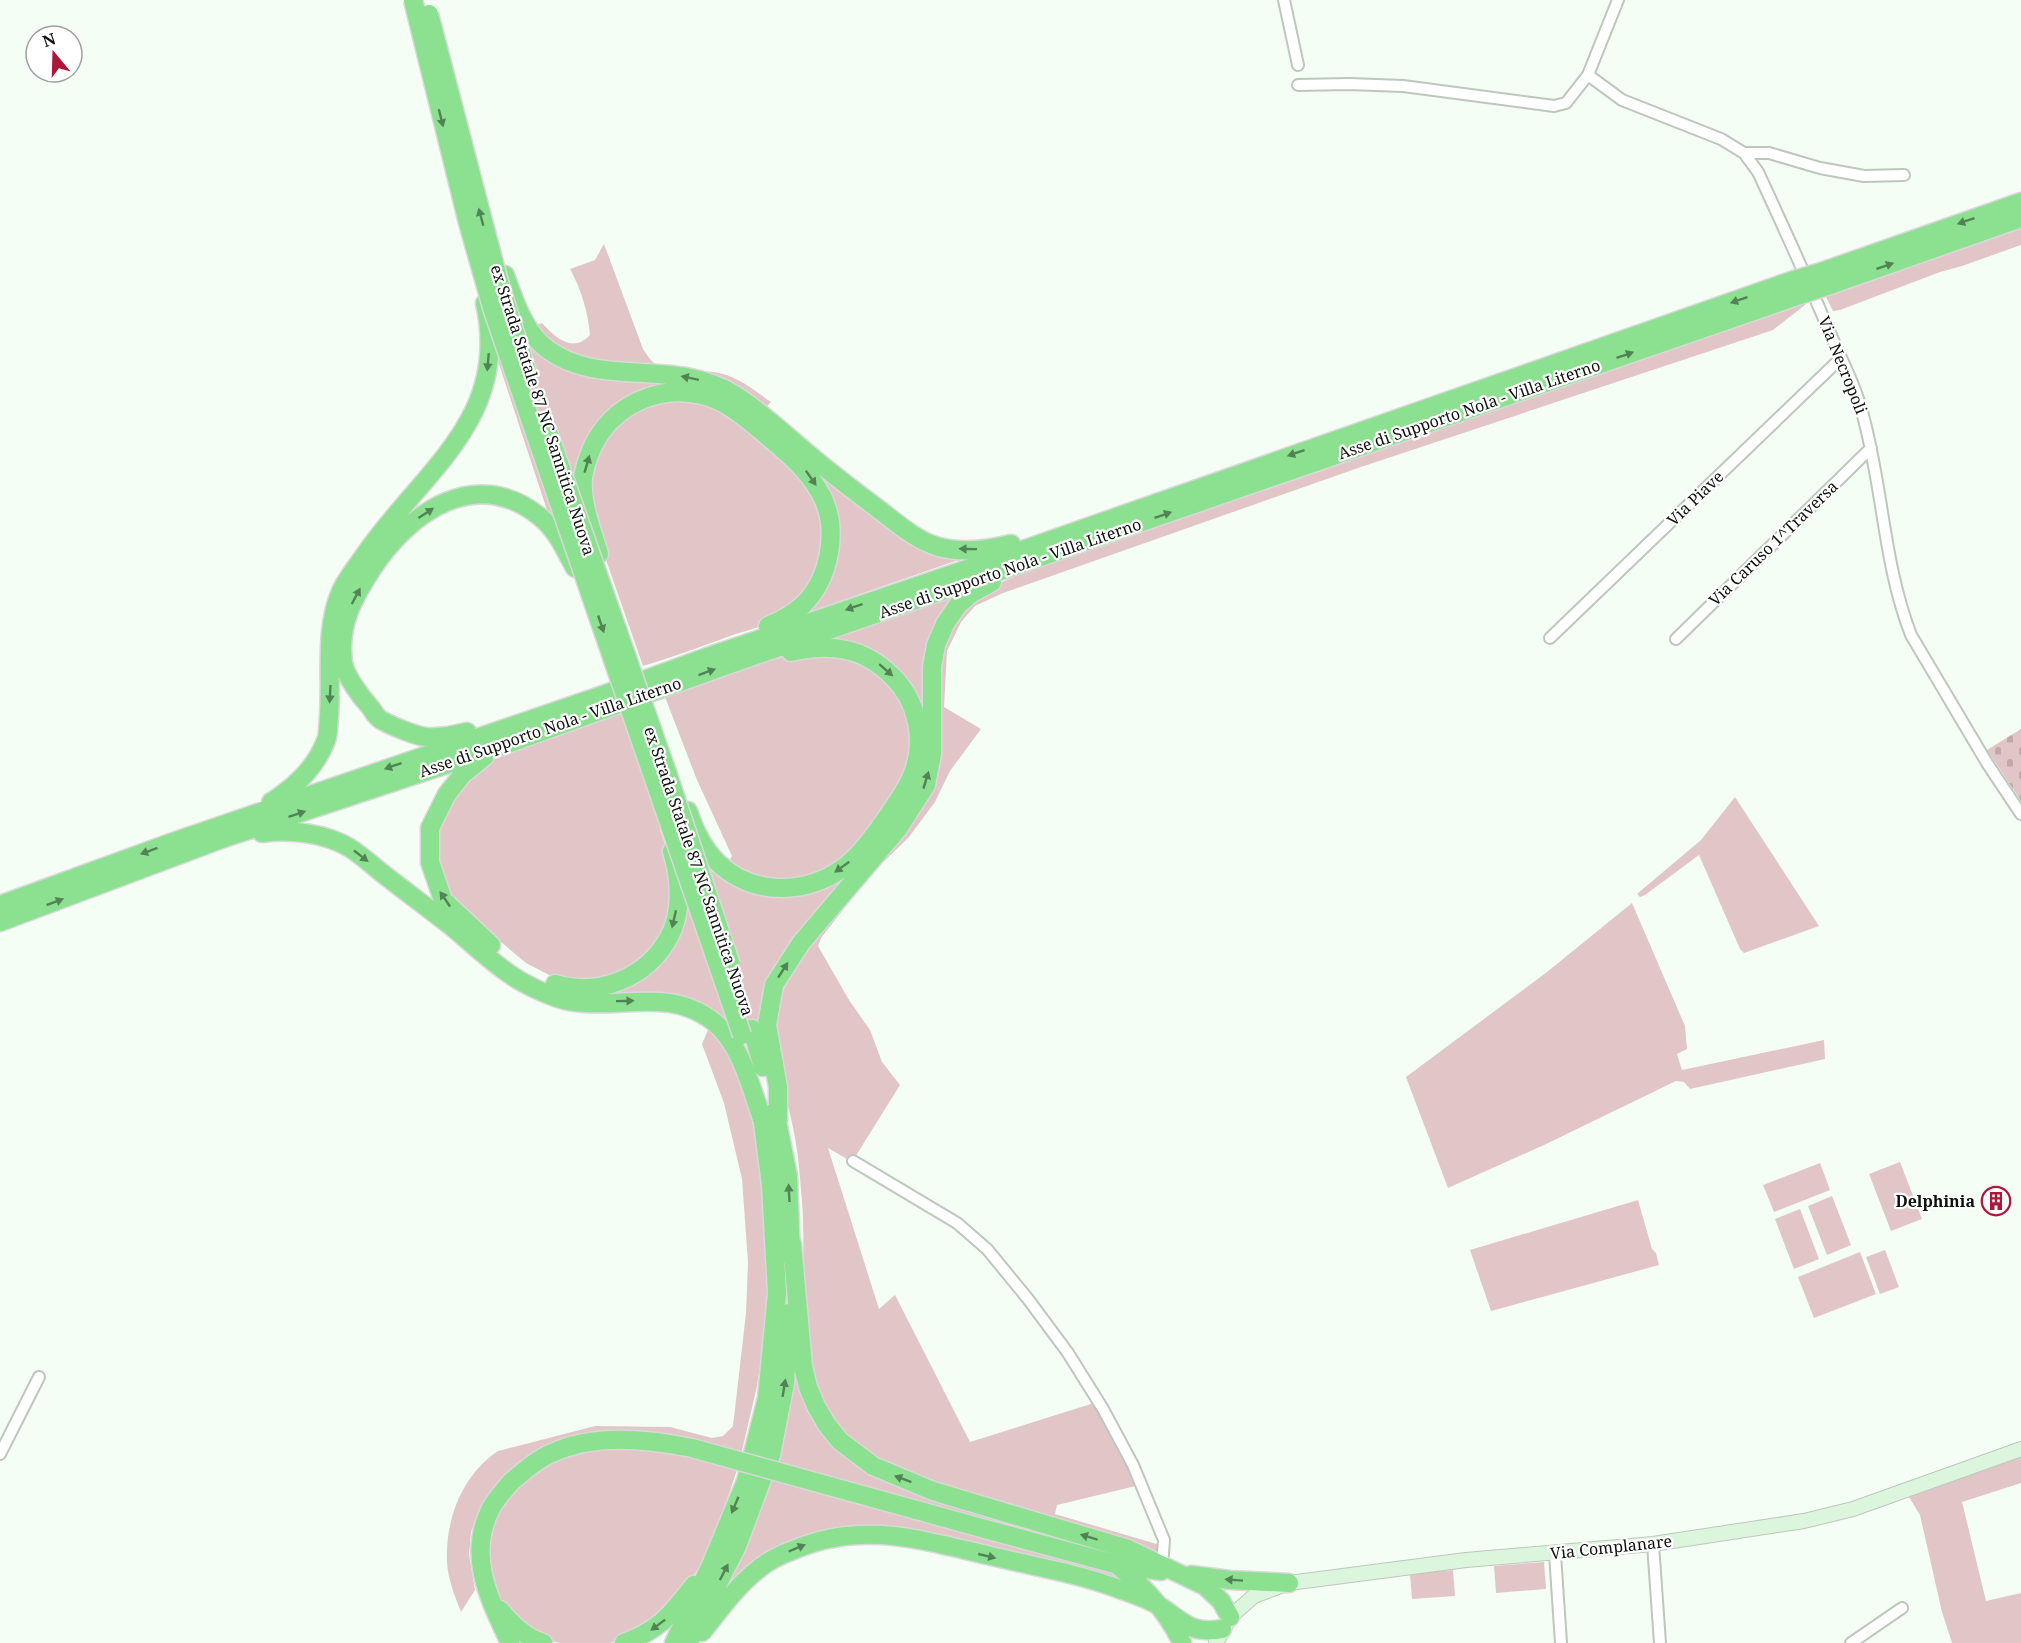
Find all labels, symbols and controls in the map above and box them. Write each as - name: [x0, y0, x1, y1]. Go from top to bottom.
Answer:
- north arrow: [24, 24, 84, 84]
- text: N: [40, 27, 59, 52]
- one-way arrow: [436, 109, 446, 127]
- one-way arrow: [476, 208, 486, 226]
- one-way arrow: [1957, 217, 1975, 227]
- one-way arrow: [1876, 260, 1894, 270]
- street label: ex Strada Statale 87 NC Sannitica Nuova: [485, 262, 601, 558]
- one-way arrow: [1729, 295, 1747, 305]
- street label: Via Necropoli: [1813, 313, 1873, 417]
- one-way arrow: [1616, 350, 1634, 360]
- one-way arrow: [483, 352, 493, 371]
- street label: Asse di Supporto Nola - Villa Literno: [1335, 354, 1603, 464]
- one-way arrow: [681, 372, 700, 382]
- one-way arrow: [1287, 448, 1305, 458]
- one-way arrow: [583, 455, 592, 473]
- street label: Via Piave: [1662, 466, 1728, 530]
- one-way arrow: [805, 470, 817, 486]
- street label: Via Caruso 1^Traversa: [1704, 475, 1842, 611]
- one-way arrow: [418, 508, 434, 519]
- one-way arrow: [1154, 510, 1172, 519]
- street label: Asse di Supporto Nola - Villa Literno: [876, 513, 1144, 623]
- one-way arrow: [959, 545, 978, 554]
- one-way arrow: [351, 587, 361, 604]
- one-way arrow: [845, 603, 863, 612]
- one-way arrow: [596, 615, 606, 633]
- one-way arrow: [878, 664, 894, 677]
- one-way arrow: [698, 667, 716, 677]
- street label: Asse di Supporto Nola - Villa Literno: [416, 672, 684, 782]
- one-way arrow: [326, 684, 335, 703]
- street label: ex Strada Statale 87 NC Sannitica Nuova: [639, 723, 759, 1019]
- one-way arrow: [384, 762, 402, 772]
- one-way arrow: [922, 771, 931, 789]
- one-way arrow: [288, 809, 306, 818]
- one-way arrow: [140, 847, 158, 856]
- one-way arrow: [353, 850, 368, 862]
- one-way arrow: [834, 861, 850, 873]
- one-way arrow: [439, 891, 451, 907]
- one-way arrow: [46, 896, 64, 906]
- one-way arrow: [669, 909, 679, 928]
- one-way arrow: [778, 962, 789, 978]
- one-way arrow: [616, 997, 635, 1006]
- one-way arrow: [784, 1184, 794, 1203]
- building icon: Delphinia: [1980, 1185, 2012, 1217]
- place label: Delphinia: [1895, 1190, 1975, 1212]
- one-way arrow: [779, 1378, 788, 1397]
- one-way arrow: [894, 1474, 912, 1483]
- one-way arrow: [731, 1497, 740, 1514]
- street label: Via Complanare: [1549, 1530, 1673, 1564]
- one-way arrow: [1080, 1532, 1098, 1541]
- one-way arrow: [788, 1543, 806, 1552]
- one-way arrow: [978, 1551, 997, 1561]
- one-way arrow: [719, 1564, 729, 1581]
- one-way arrow: [1224, 1575, 1243, 1585]
- one-way arrow: [651, 1618, 666, 1630]

